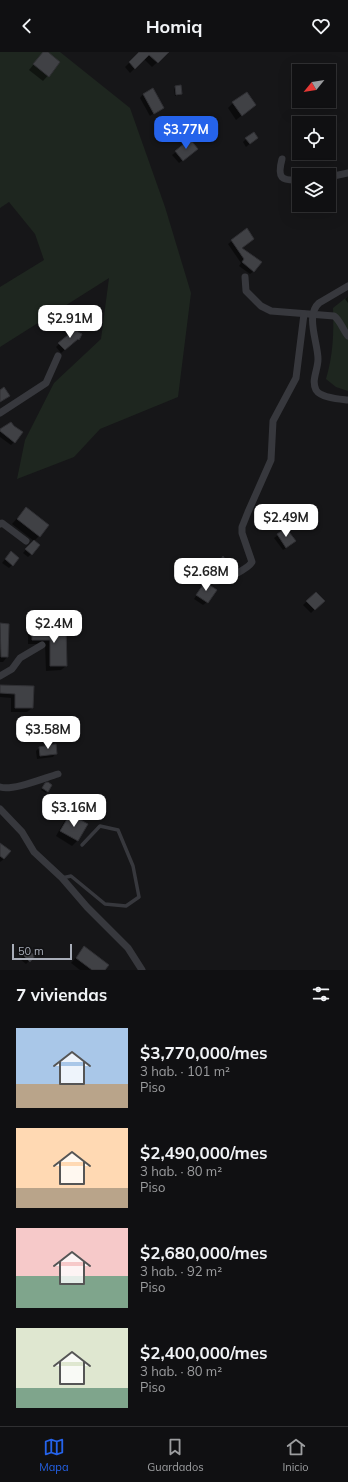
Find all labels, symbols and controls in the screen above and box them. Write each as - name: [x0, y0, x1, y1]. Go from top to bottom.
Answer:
- icon: back: [16, 15, 38, 37]
- text: Homiq: [146, 15, 202, 38]
- icon: heart: [310, 15, 332, 37]
- north arrow: [292, 64, 336, 108]
- map controls: [292, 64, 336, 212]
- pin: $3.77M: [153, 116, 219, 150]
- button: locate: [292, 116, 336, 160]
- text: $3.77M: [163, 121, 209, 137]
- button: layers: [292, 168, 336, 212]
- pin: $2.91M: [37, 305, 103, 339]
- text: $2.91M: [47, 310, 93, 326]
- pin: $2.49M: [253, 504, 319, 538]
- text: $2.49M: [263, 509, 309, 525]
- pin: $2.68M: [173, 558, 239, 592]
- text: $2.68M: [183, 563, 229, 579]
- pin: $2.4M: [26, 610, 82, 644]
- text: $2.4M: [35, 615, 73, 631]
- pin: $3.58M: [15, 716, 81, 750]
- text: $3.58M: [25, 721, 71, 737]
- pin: $3.16M: [41, 794, 107, 828]
- text: $3.16M: [51, 799, 97, 815]
- scale bar: [12, 942, 72, 961]
- text: 50 m: [18, 944, 44, 958]
- icon: filters: [310, 983, 332, 1005]
- text: 7 viviendas: [16, 984, 107, 1005]
- text: $3,770,000/mes: [140, 1042, 268, 1063]
- icon: home: [48, 1044, 96, 1092]
- text: 3 hab. · 101 m²: [140, 1063, 230, 1079]
- text: Piso: [140, 1079, 165, 1095]
- text: $2,490,000/mes: [140, 1142, 268, 1163]
- icon: home: [48, 1144, 96, 1192]
- text: 3 hab. · 80 m²: [140, 1163, 222, 1179]
- text: Piso: [140, 1179, 165, 1195]
- text: $2,680,000/mes: [140, 1242, 268, 1263]
- icon: home: [48, 1244, 96, 1292]
- text: 3 hab. · 92 m²: [140, 1263, 222, 1279]
- text: Piso: [140, 1279, 165, 1295]
- text: $2,400,000/mes: [140, 1342, 268, 1363]
- icon: home: [48, 1344, 96, 1392]
- text: 3 hab. · 80 m²: [140, 1363, 222, 1379]
- text: Piso: [140, 1379, 165, 1395]
- tab: Mapa: [39, 1436, 69, 1474]
- tab: Guardados: [147, 1436, 204, 1474]
- tab: Inicio: [282, 1436, 309, 1474]

